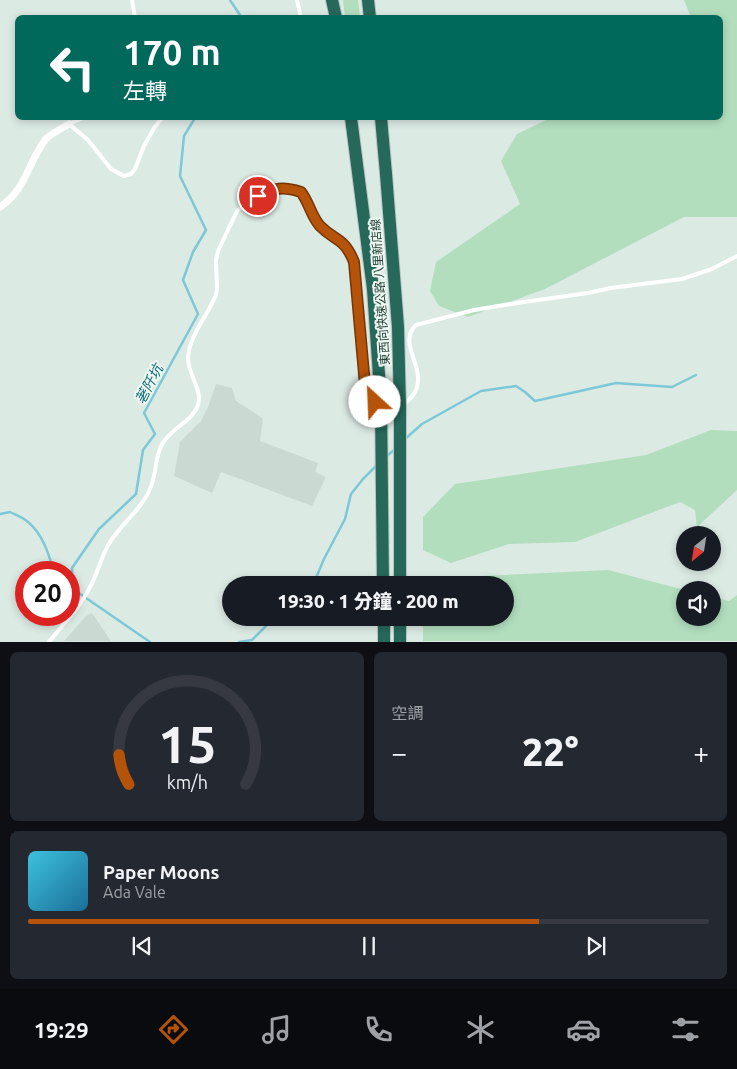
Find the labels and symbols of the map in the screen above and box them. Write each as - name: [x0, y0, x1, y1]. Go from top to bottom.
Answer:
- pin: [237, 175, 279, 217]
- street label: 東西向快速公路 八里新店線: [368, 218, 392, 366]
- water label: 荖阡坑: [132, 360, 167, 406]
- position arrow: [348, 375, 400, 427]
- north arrow: [676, 526, 721, 571]
- speed limit sign: 20: [15, 561, 80, 626]

